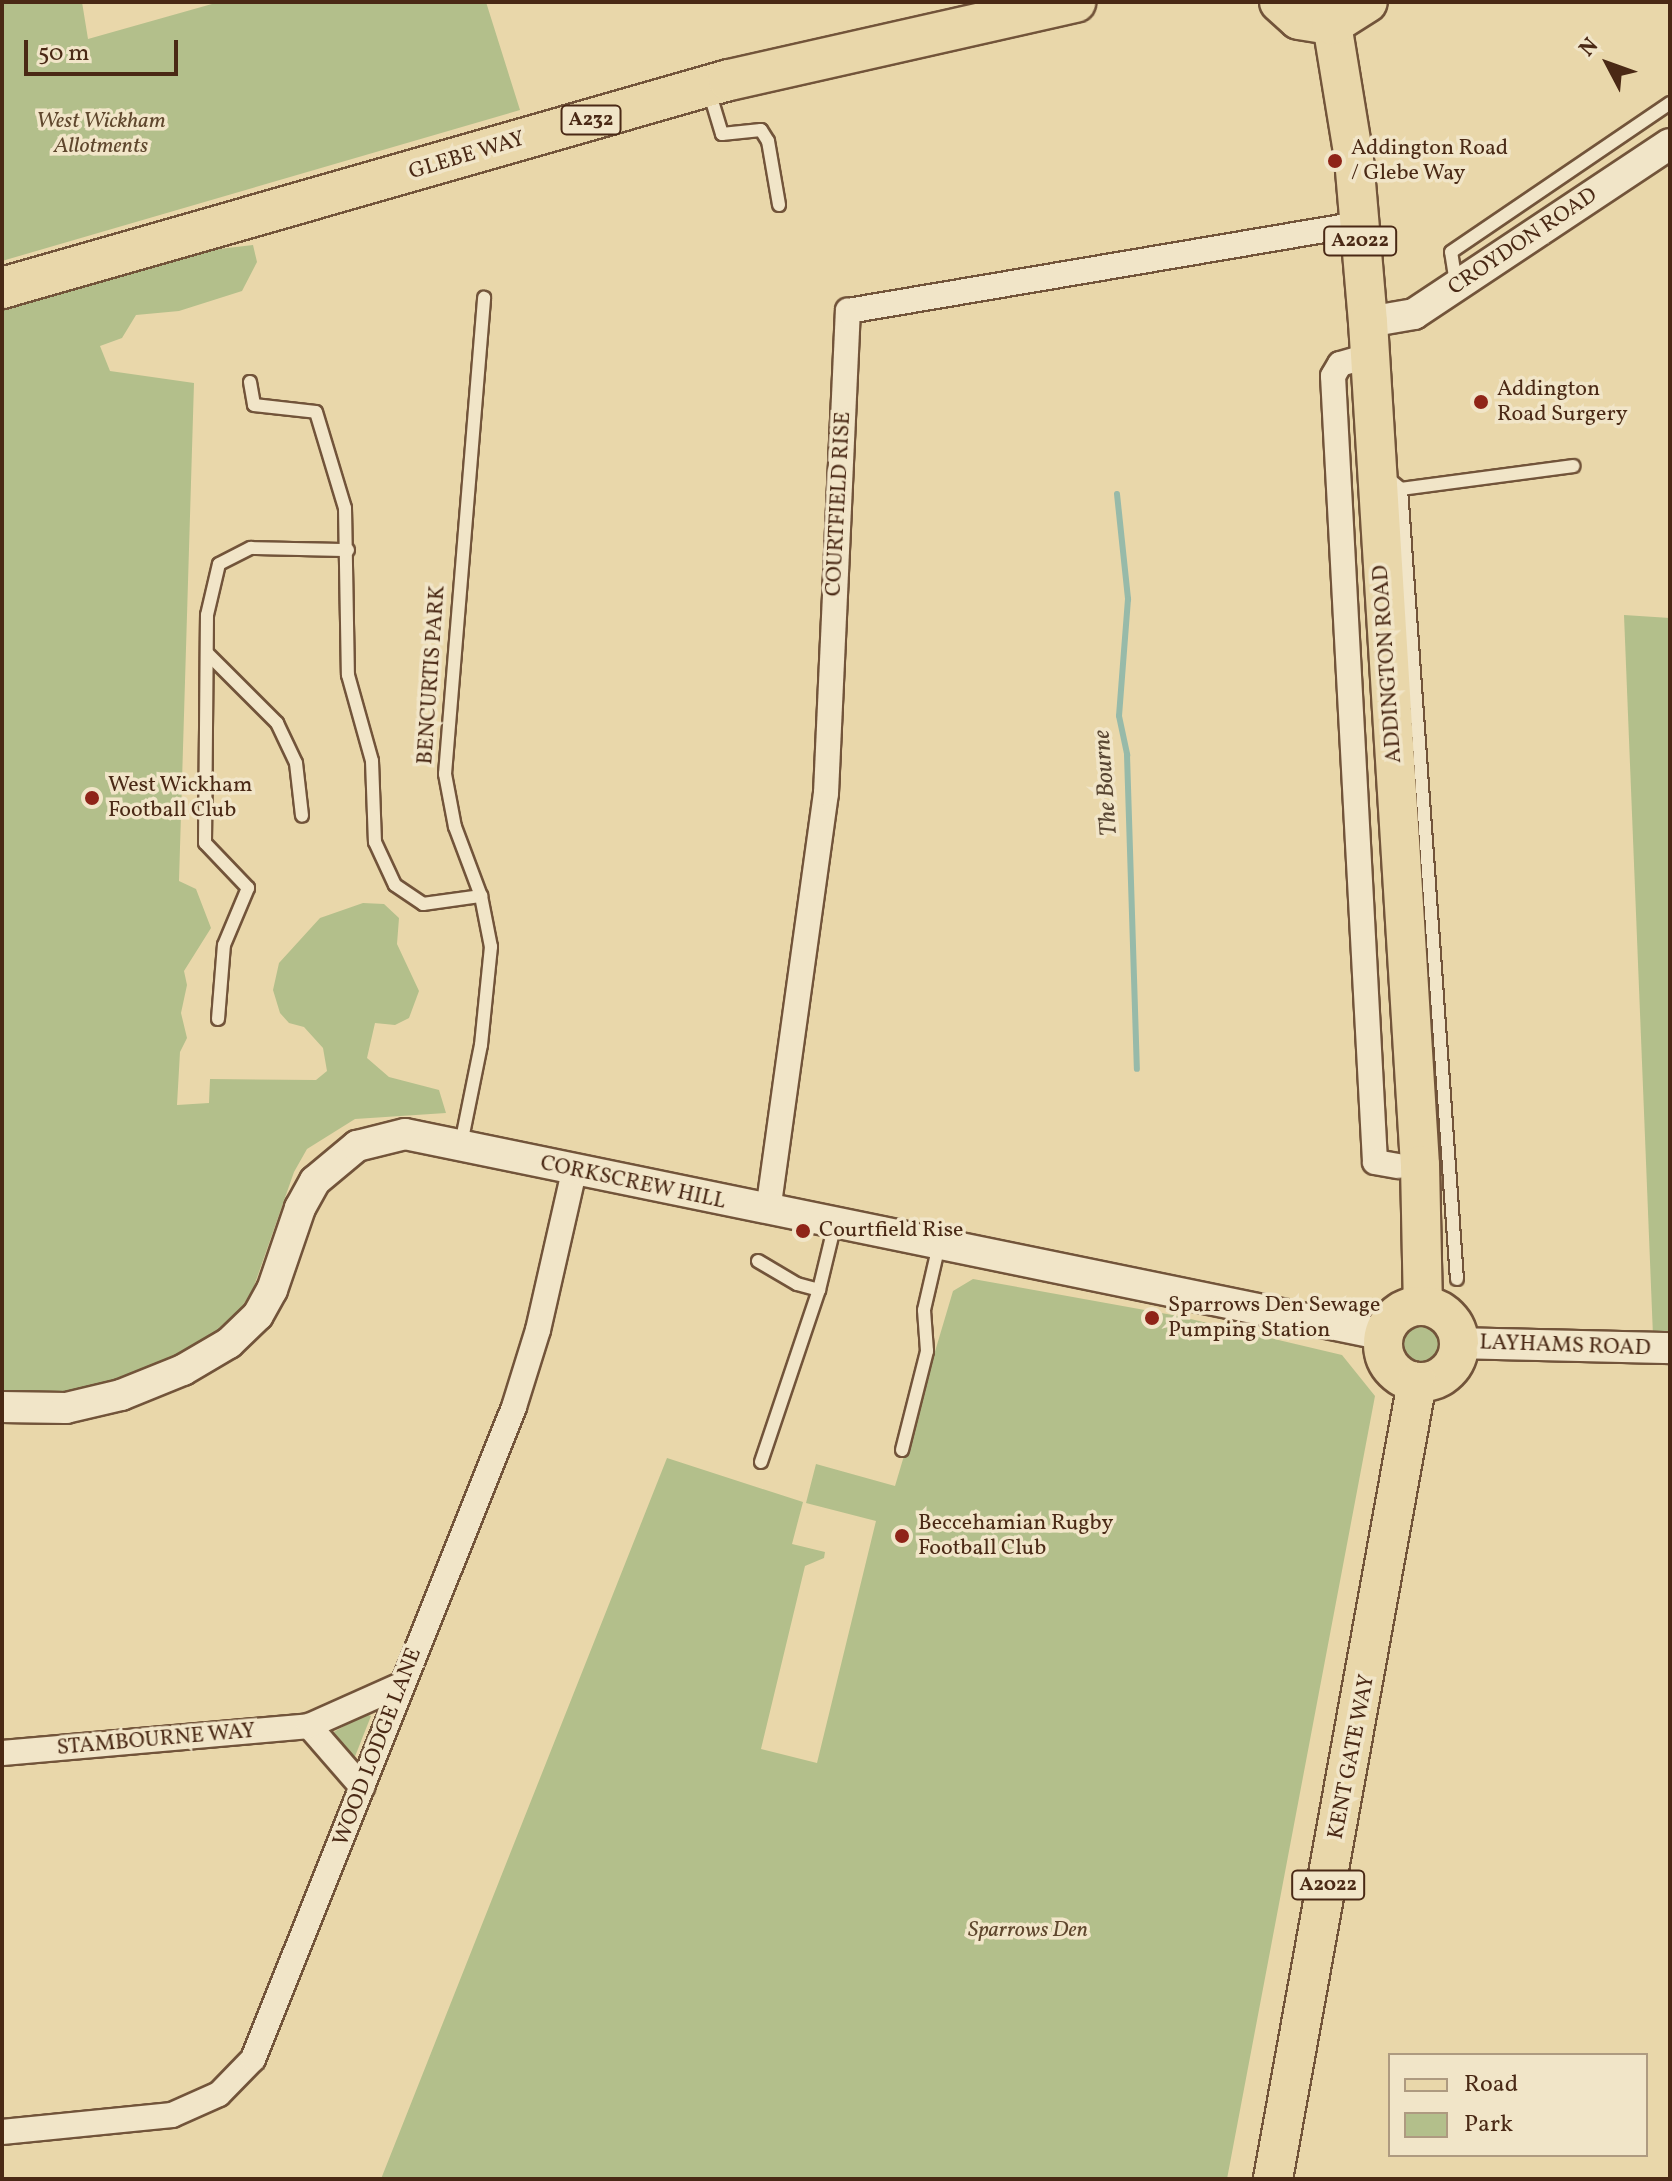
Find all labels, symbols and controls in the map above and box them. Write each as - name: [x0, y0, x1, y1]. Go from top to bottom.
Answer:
- scale bar: [28, 24, 182, 74]
- north arrow: [1568, 24, 1648, 104]
- text: N: [1573, 32, 1606, 64]
- text: 50 m: [38, 37, 90, 71]
- road number: A232: [559, 104, 623, 136]
- park label: West Wickham Allotments: [36, 108, 166, 160]
- street label: GLEBE WAY: [406, 126, 528, 186]
- place label: Addington Road / Glebe Way: [1351, 135, 1508, 186]
- marker: Addington Road / Glebe Way: [1326, 152, 1344, 170]
- street label: CROYDON ROAD: [1444, 182, 1602, 302]
- road number: A2022: [1322, 225, 1398, 257]
- place label: Addington Road Surgery: [1497, 376, 1628, 428]
- marker: Addington Road Surgery: [1472, 393, 1490, 411]
- street label: COURTFIELD RISE: [821, 411, 857, 597]
- street label: ADDINGTON ROAD: [1368, 564, 1408, 764]
- street label: BENCURTIS PARK: [413, 584, 451, 766]
- water label: The Bourne: [1089, 729, 1125, 837]
- place label: West Wickham Football Club: [108, 772, 253, 824]
- marker: West Wickham Football Club: [83, 789, 101, 807]
- street label: CORKSCREW HILL: [538, 1150, 728, 1216]
- place label: Courtfield Rise: [819, 1218, 964, 1244]
- marker: Courtfield Rise: [794, 1222, 812, 1240]
- place label: Sparrows Den Sewage Pumping Station: [1168, 1292, 1380, 1344]
- marker: Sparrows Den Sewage Pumping Station: [1143, 1309, 1161, 1327]
- street label: LAYHAMS ROAD: [1479, 1330, 1651, 1362]
- place label: Beccehamian Rugby Football Club: [918, 1510, 1113, 1562]
- marker: Beccehamian Rugby Football Club: [893, 1527, 911, 1545]
- street label: WOOD LODGE LANE: [328, 1644, 428, 1850]
- street label: KENT GATE WAY: [1323, 1672, 1381, 1842]
- street label: STAMBOURNE WAY: [55, 1718, 257, 1762]
- road number: A2022: [1290, 1869, 1366, 1901]
- park label: Sparrows Den: [968, 1918, 1088, 1944]
- legend: [1388, 2053, 1648, 2157]
- text: Road: [1464, 2068, 1518, 2102]
- text: Park: [1464, 2108, 1513, 2142]

